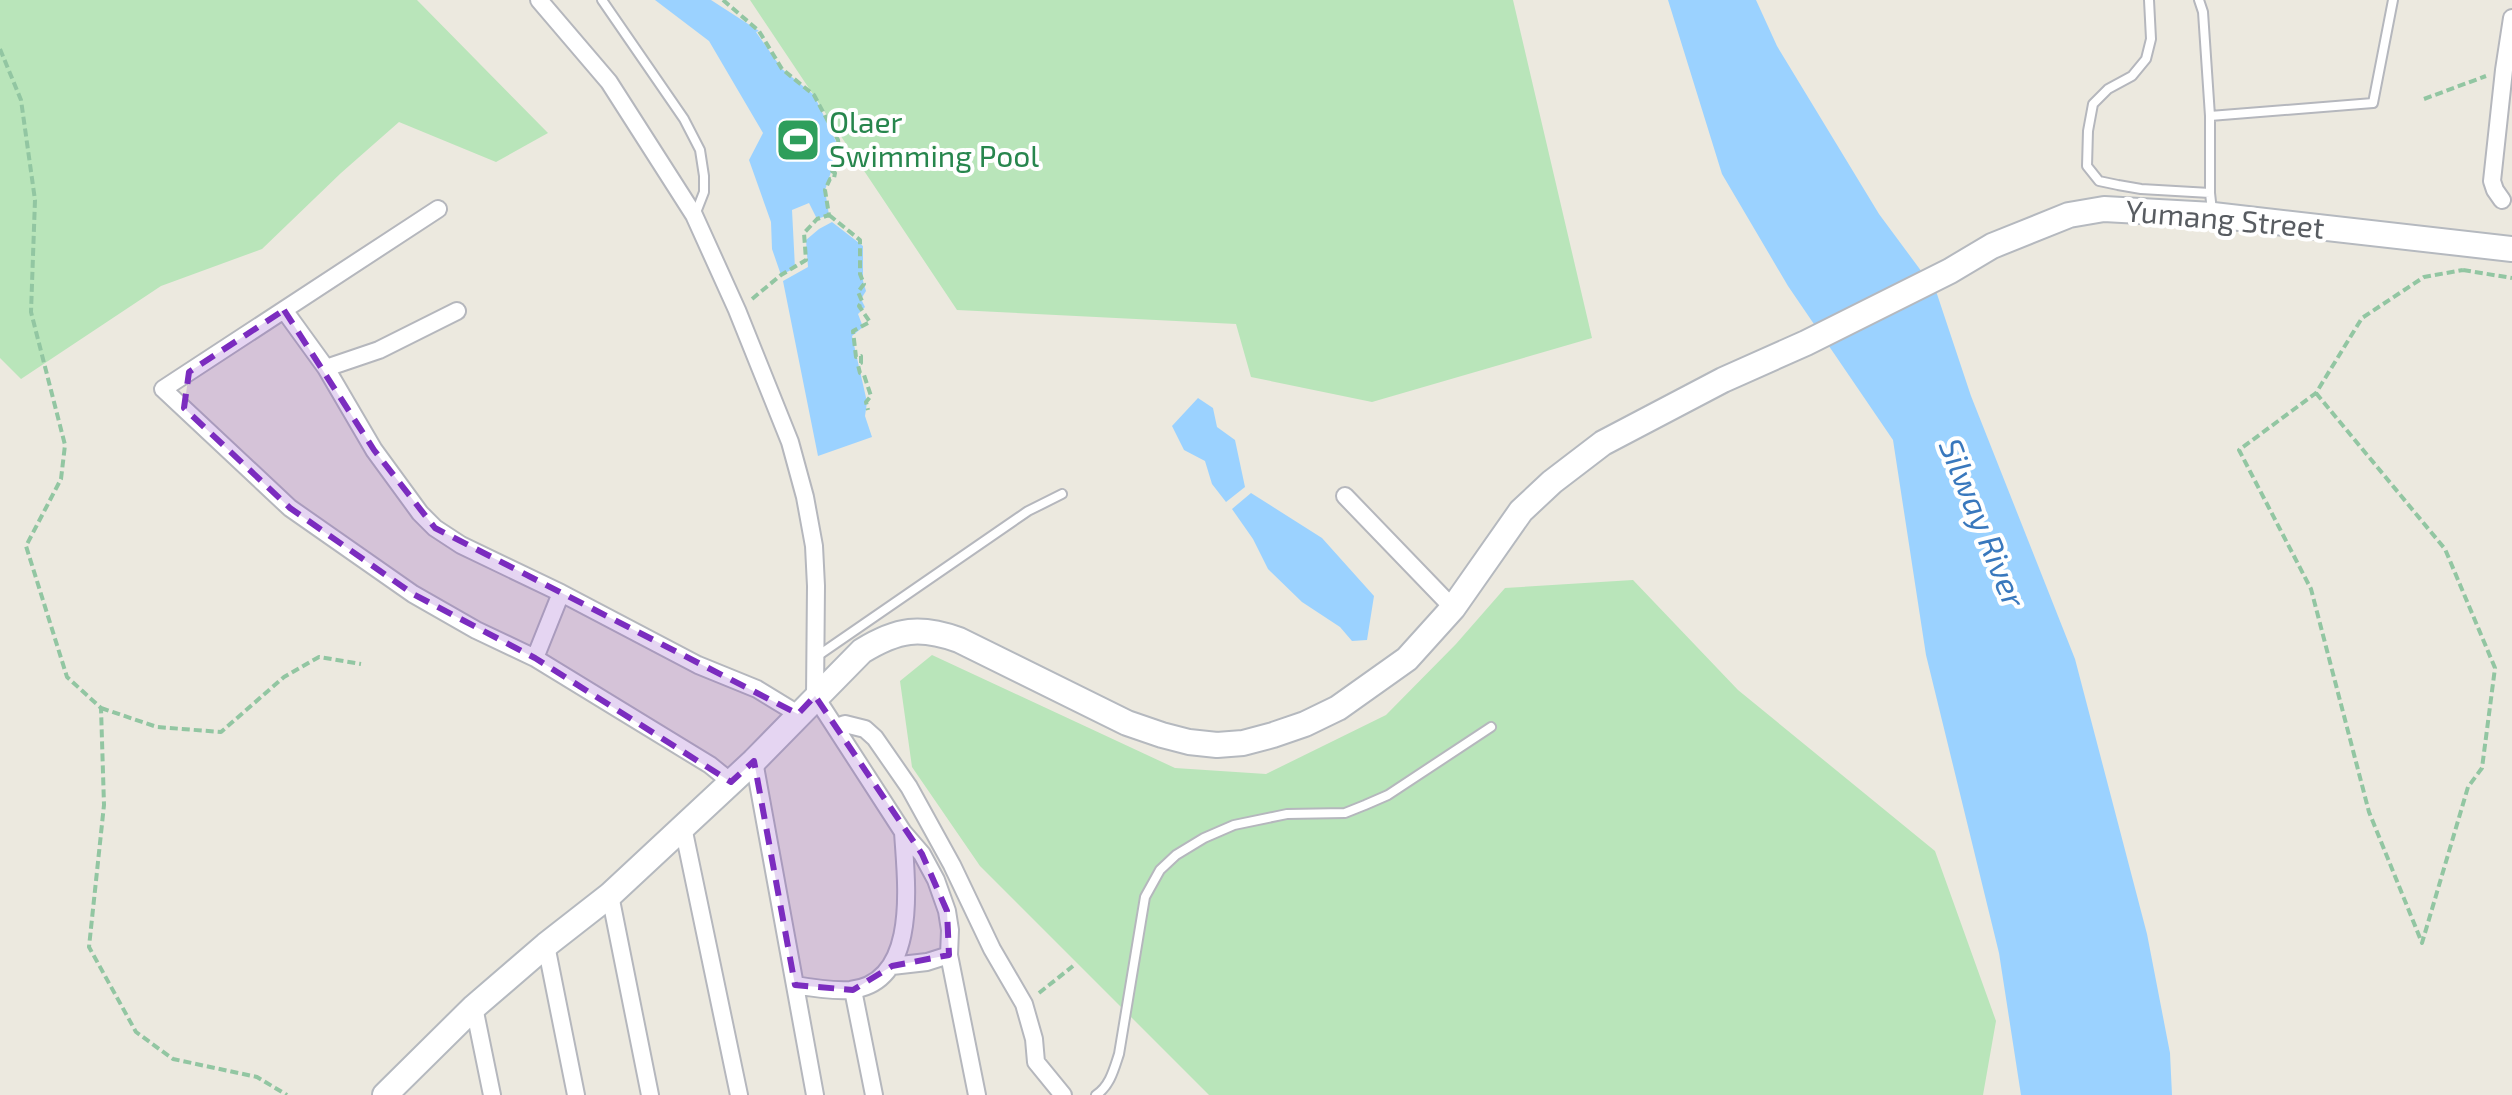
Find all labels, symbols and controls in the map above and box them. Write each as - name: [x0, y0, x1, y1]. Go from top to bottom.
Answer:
- place label: Olaer Swimming Pool: [829, 103, 1039, 173]
- sports icon: Olaer Swimming Pool: [774, 116, 822, 164]
- street label: Yumang Street: [2124, 191, 2326, 245]
- water label: Silway River: [1932, 432, 2035, 614]

